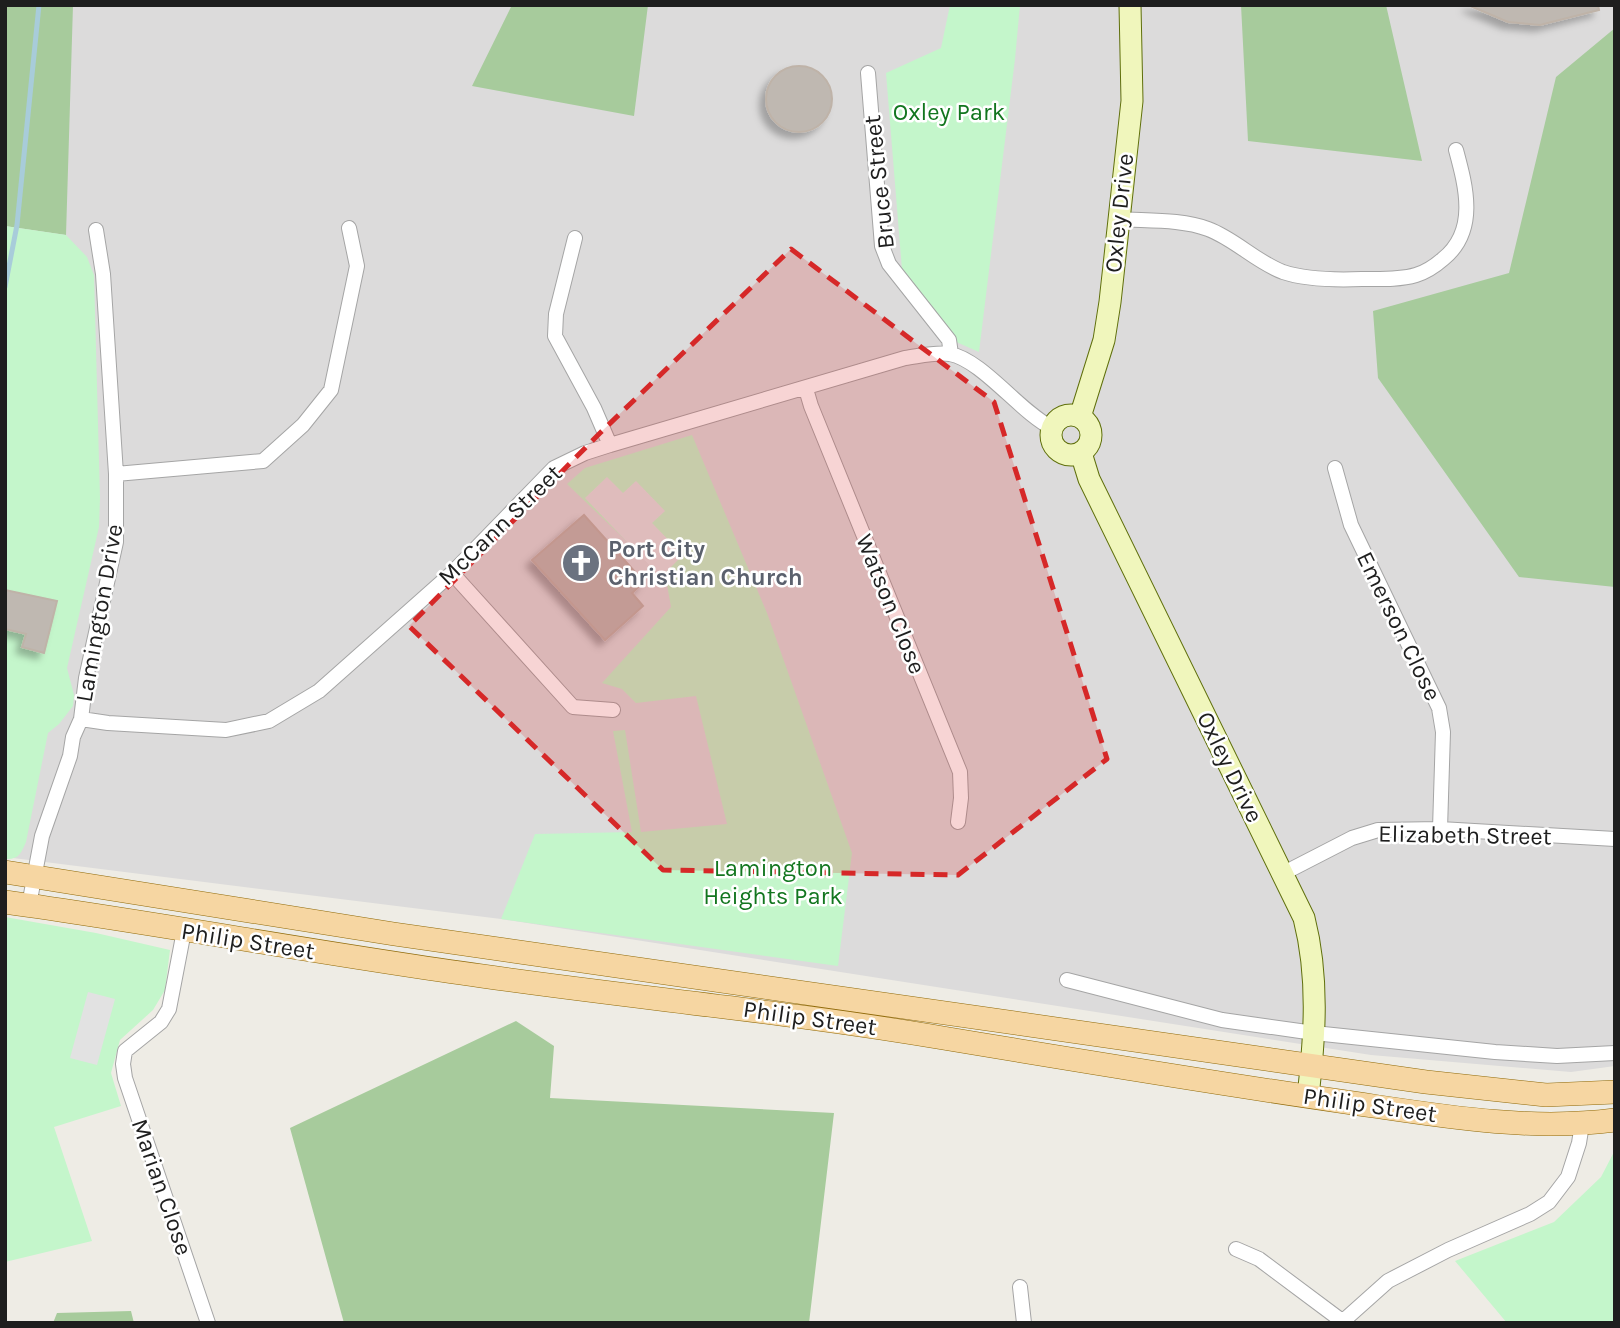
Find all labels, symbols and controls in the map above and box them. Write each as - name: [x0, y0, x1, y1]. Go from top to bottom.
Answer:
- park label: Oxley Park: [893, 98, 1005, 126]
- street label: Bruce Street: [858, 114, 900, 250]
- street label: Oxley Drive: [1099, 152, 1139, 274]
- street label: McCann Street: [432, 459, 568, 591]
- street label: Lamington Drive: [70, 522, 128, 704]
- street label: Watson Close: [850, 530, 932, 678]
- place label: Port City Christian Church: [608, 535, 803, 591]
- church icon: Port City Christian Church: [560, 542, 602, 584]
- street label: Emerson Close: [1351, 547, 1447, 705]
- street label: Oxley Drive: [1191, 707, 1269, 827]
- street label: Elizabeth Street: [1378, 819, 1552, 851]
- park label: Lamington Heights Park: [703, 854, 843, 910]
- street label: Philip Street: [179, 917, 317, 965]
- street label: Philip Street: [742, 995, 878, 1041]
- street label: Philip Street: [1302, 1082, 1438, 1128]
- street label: Marian Close: [126, 1115, 198, 1259]

